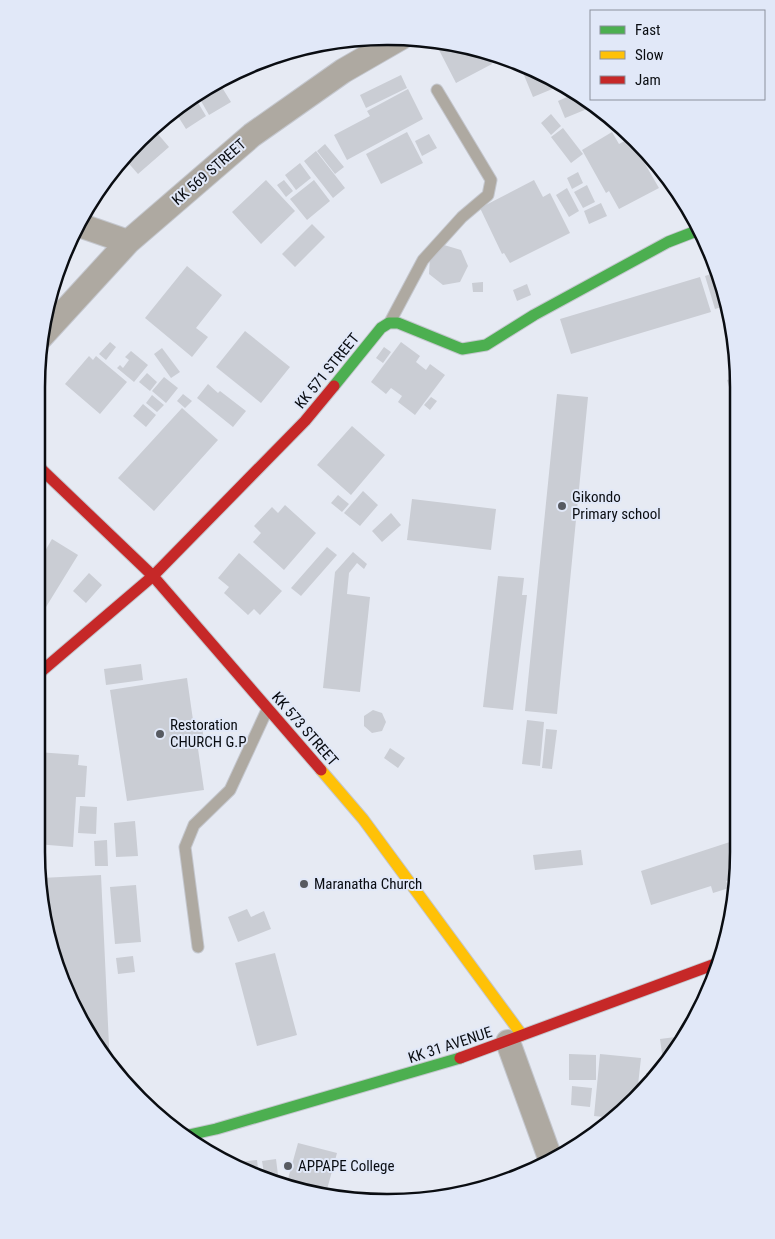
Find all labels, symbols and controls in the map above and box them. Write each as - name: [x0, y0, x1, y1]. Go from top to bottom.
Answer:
- legend: [590, 10, 765, 100]
- text: Fast: [635, 21, 660, 39]
- text: Slow: [635, 46, 664, 64]
- text: Jam: [635, 71, 661, 89]
- street label: KK 569 STREET: [168, 135, 250, 209]
- street label: KK 571 STREET: [291, 329, 363, 412]
- place label: Gikondo Primary school: [572, 488, 661, 523]
- marker: Gikondo Primary school: [556, 500, 568, 512]
- street label: KK 573 STREET: [268, 688, 342, 770]
- place label: Restoration CHURCH G.P: [170, 716, 247, 751]
- marker: Restoration CHURCH G.P: [154, 728, 166, 740]
- place label: Maranatha Church: [314, 875, 422, 893]
- marker: Maranatha Church: [298, 878, 310, 890]
- street label: KK 31 AVENUE: [406, 1023, 494, 1067]
- place label: APPAPE College: [298, 1157, 395, 1175]
- marker: APPAPE College: [282, 1160, 294, 1172]

